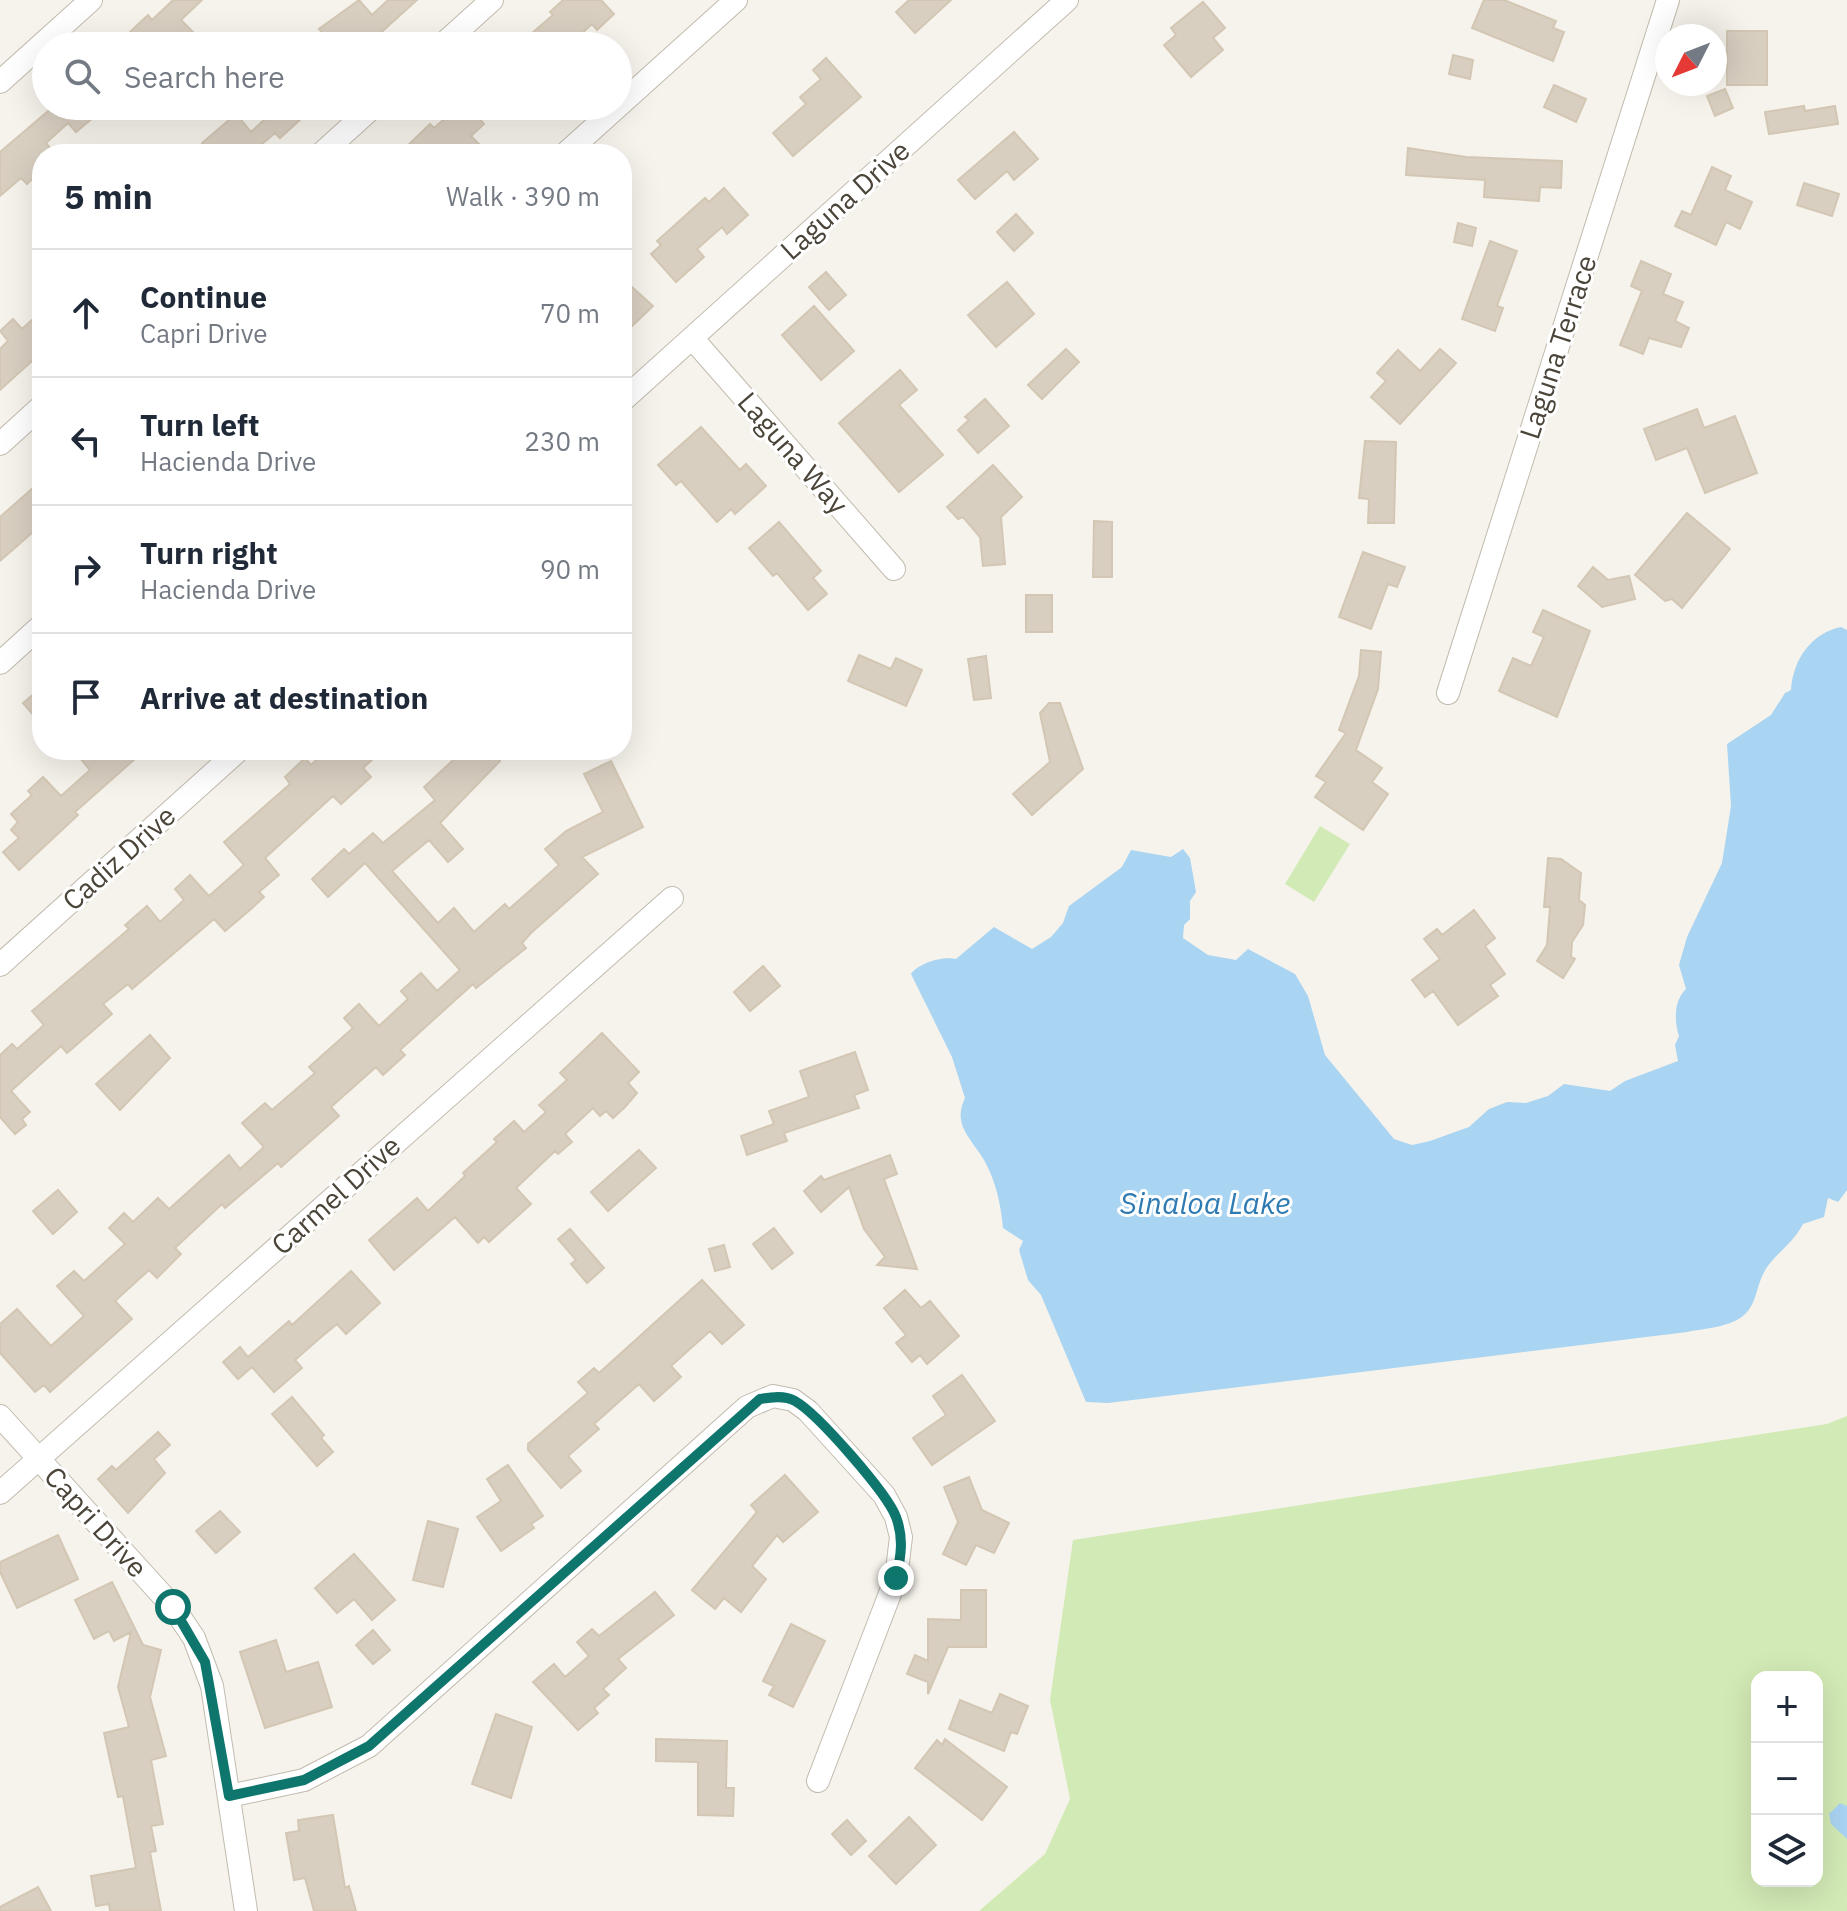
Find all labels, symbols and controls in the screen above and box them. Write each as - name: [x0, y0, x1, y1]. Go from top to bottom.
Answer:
- north arrow: [1655, 24, 1727, 96]
- search box: [32, 32, 632, 120]
- icon: search: [60, 54, 104, 98]
- text: Search here: [124, 57, 285, 96]
- street label: Laguna Drive: [772, 132, 917, 268]
- text: 5 min: [64, 174, 153, 218]
- text: Walk · 390 m: [446, 179, 600, 213]
- street label: Laguna Terrace: [1510, 250, 1605, 444]
- text: Continue: [140, 277, 267, 316]
- icon: ahead: [64, 291, 108, 335]
- text: 70 m: [540, 296, 600, 330]
- text: Capri Drive: [140, 316, 268, 350]
- street label: Laguna Way: [730, 384, 857, 522]
- text: Turn left: [140, 405, 259, 444]
- icon: left: [64, 419, 108, 463]
- text: 230 m: [524, 424, 600, 458]
- text: Hacienda Drive: [140, 444, 316, 478]
- text: Turn right: [140, 533, 278, 572]
- icon: right: [64, 547, 108, 591]
- text: 90 m: [540, 552, 600, 586]
- text: Hacienda Drive: [140, 572, 316, 606]
- icon: arrive: [64, 675, 108, 719]
- text: Arrive at destination: [140, 678, 428, 717]
- street label: Cadiz Drive: [54, 797, 183, 918]
- street label: Carmel Drive: [263, 1127, 408, 1262]
- water label: Sinaloa Lake: [1120, 1183, 1290, 1222]
- street label: Capri Drive: [37, 1458, 156, 1585]
- route end: [878, 1560, 914, 1596]
- route start: [155, 1589, 191, 1625]
- map controls: [1751, 1671, 1823, 1887]
- button: +: [1751, 1671, 1823, 1743]
- button: −: [1751, 1743, 1823, 1815]
- button: layers: [1751, 1815, 1823, 1887]

